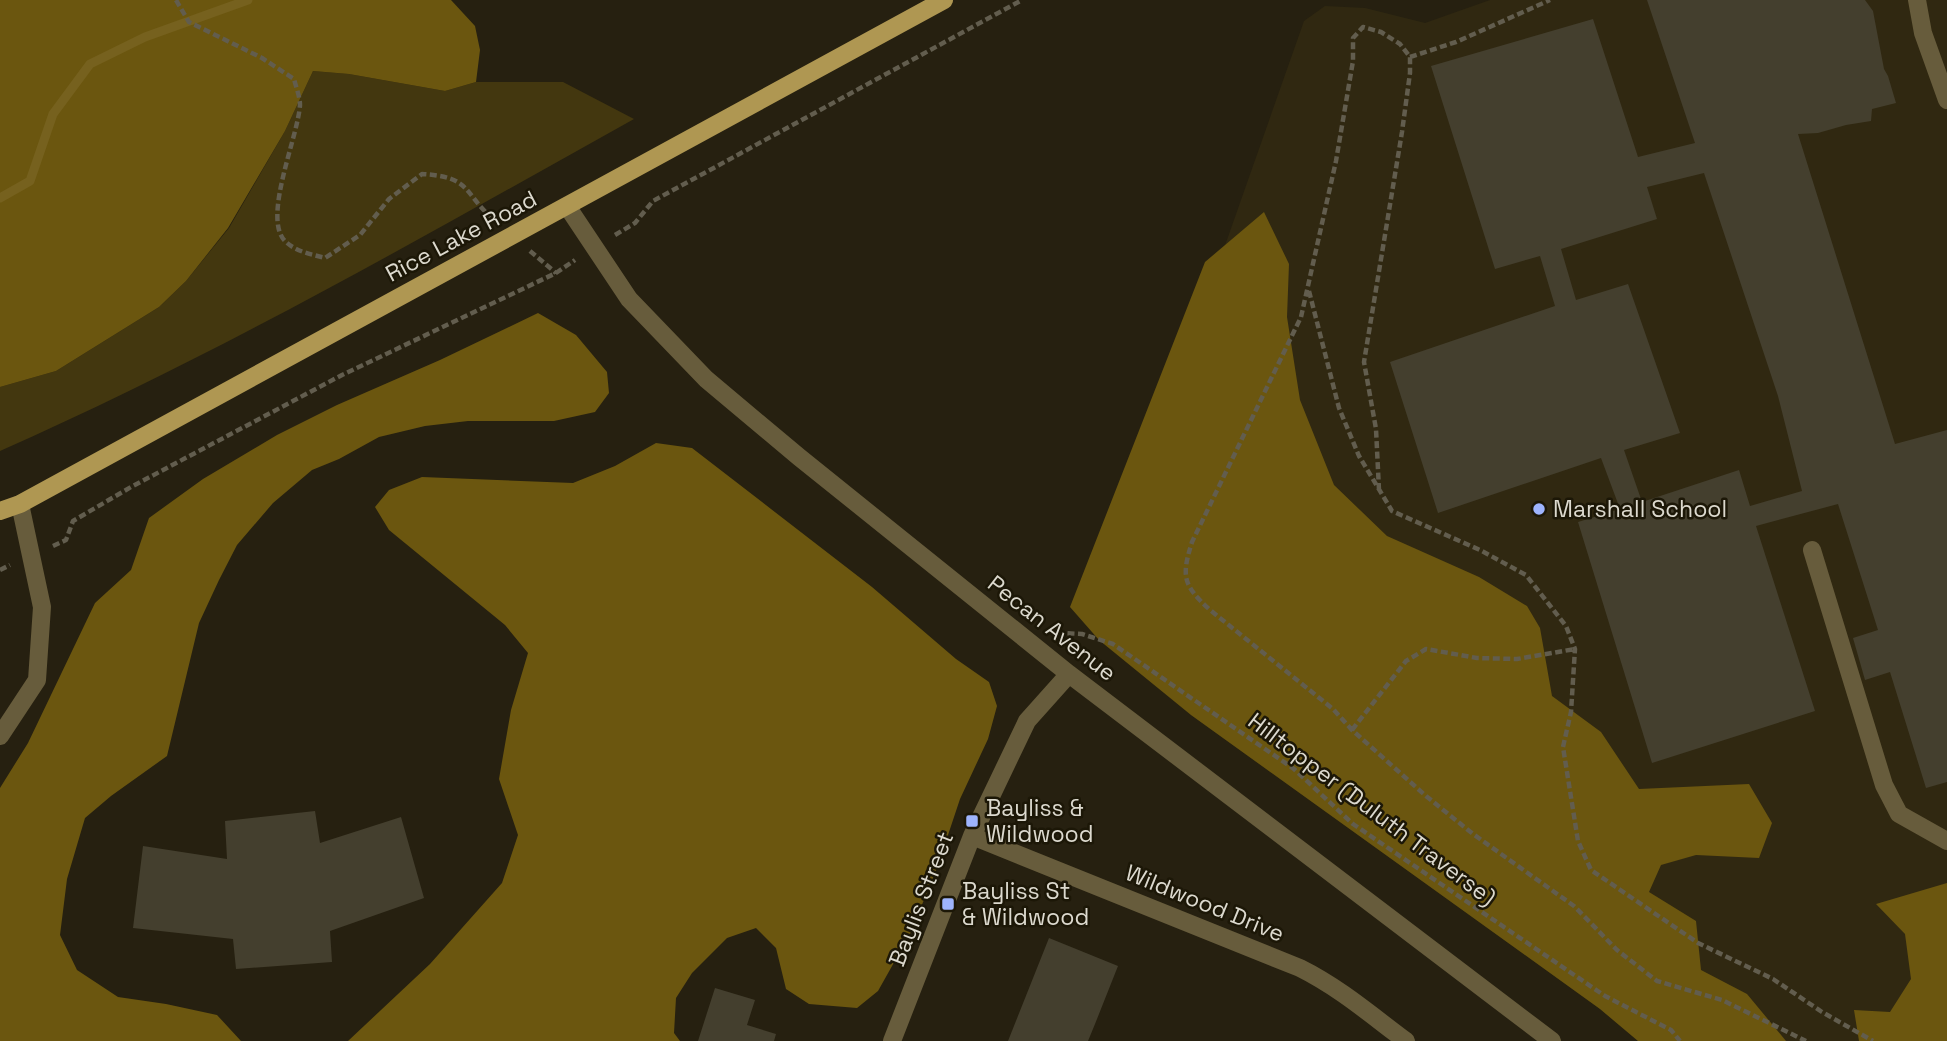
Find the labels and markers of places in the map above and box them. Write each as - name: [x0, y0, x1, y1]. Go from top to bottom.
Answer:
- place label: Marshall School: [1553, 494, 1727, 524]
- marker: Marshall School: [1531, 501, 1547, 517]
- place label: Bayliss & Wildwood: [986, 793, 1094, 849]
- marker: Bayliss & Wildwood: [964, 813, 980, 829]
- place label: Bayliss St & Wildwood: [962, 876, 1089, 932]
- marker: Bayliss St & Wildwood: [940, 896, 956, 912]

